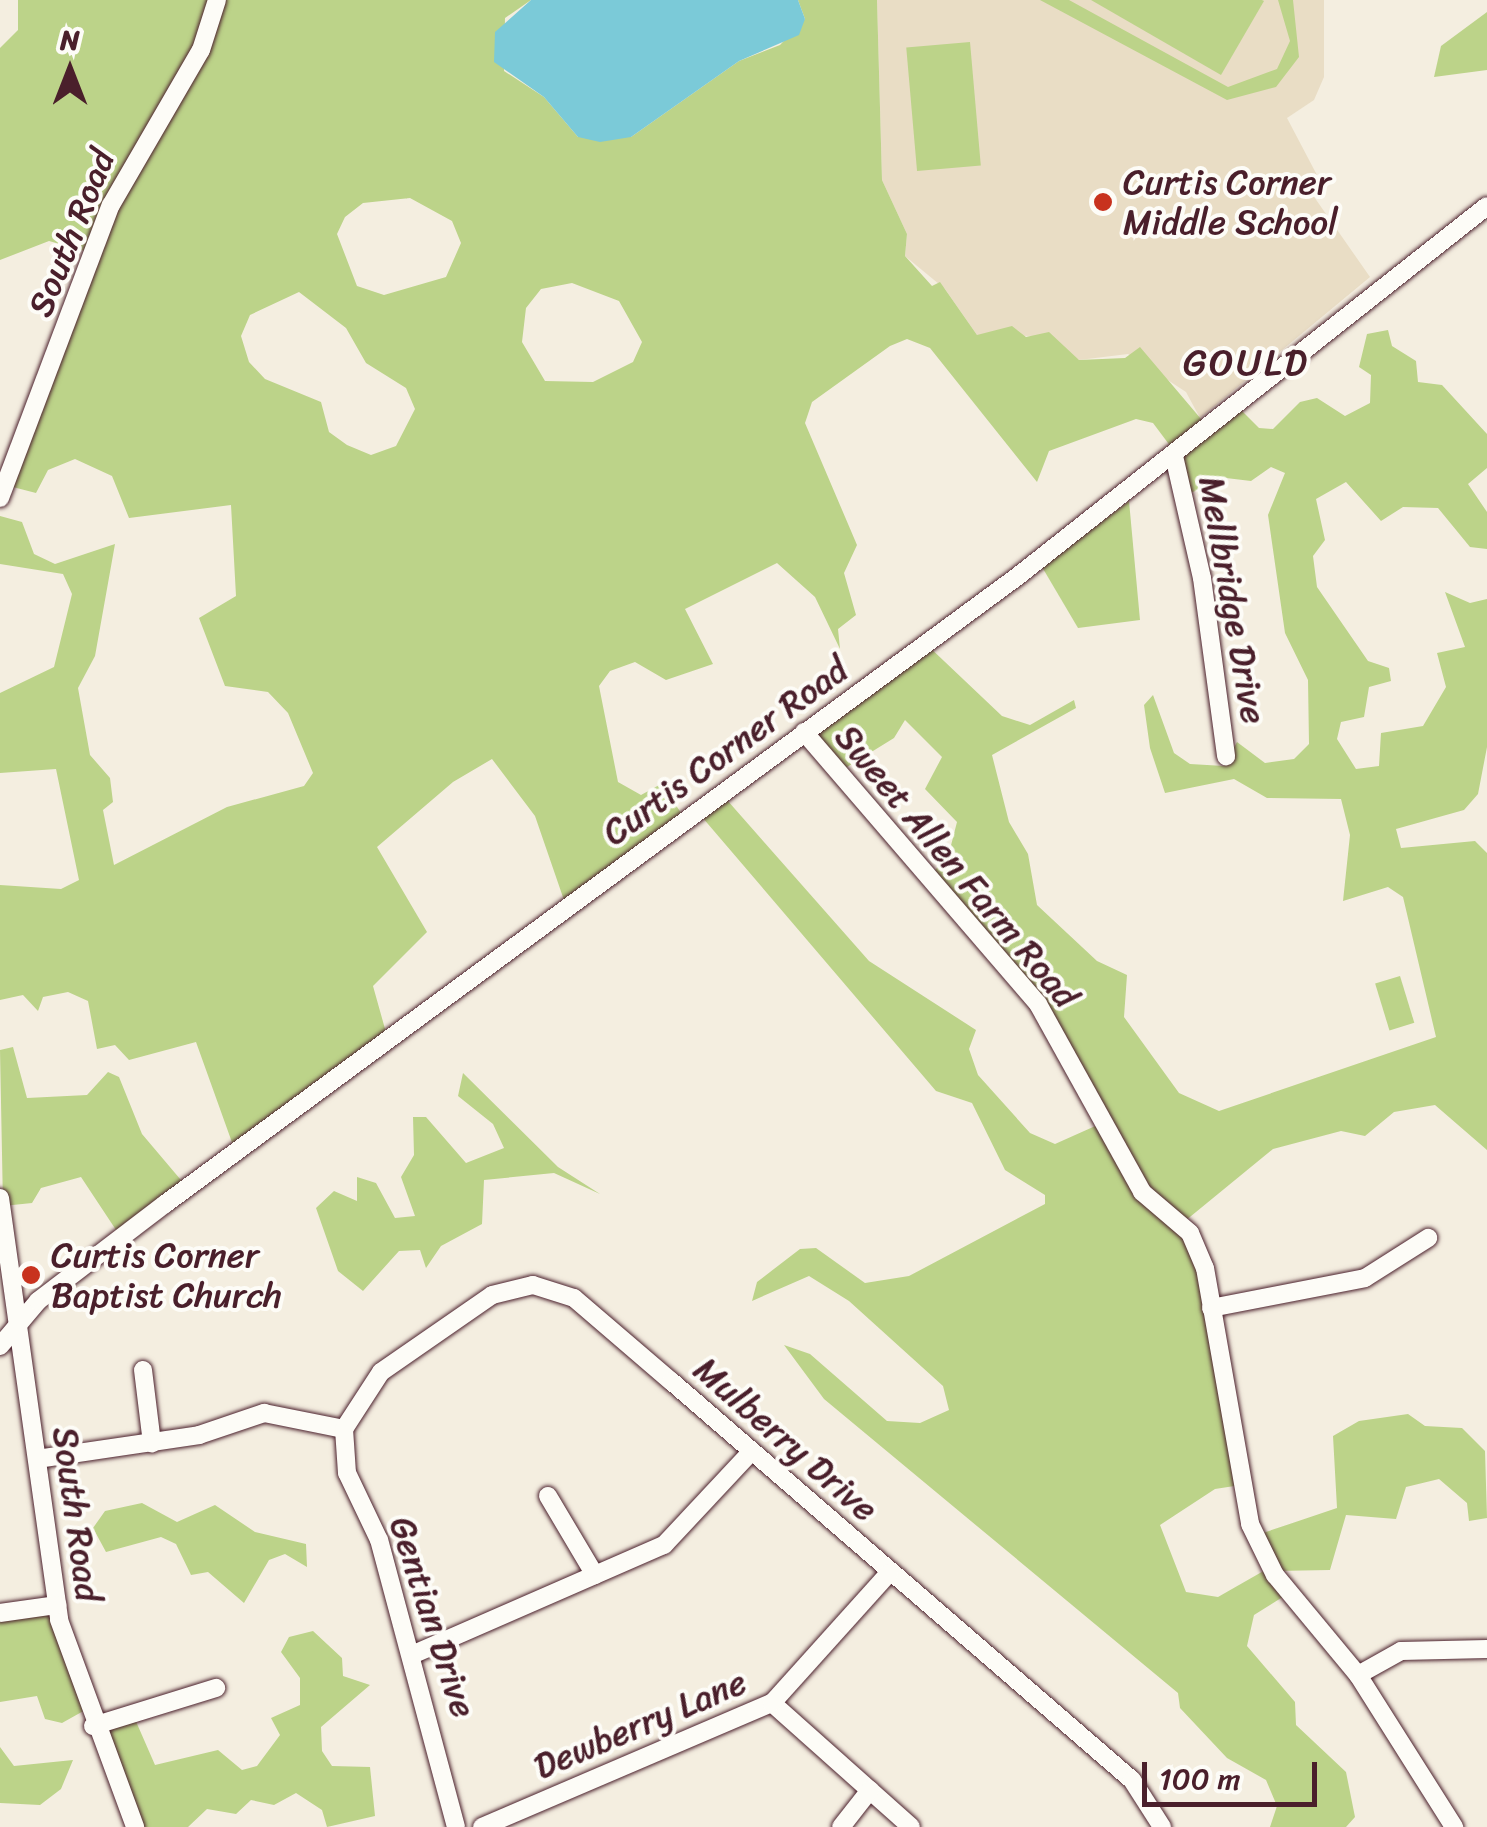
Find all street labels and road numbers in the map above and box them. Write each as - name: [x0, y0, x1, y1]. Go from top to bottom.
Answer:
- street label: South Road: [19, 143, 123, 323]
- street label: Mellbridge Drive: [1191, 473, 1275, 727]
- street label: Curtis Corner Road: [594, 648, 856, 854]
- street label: Sweet Allen Farm Road: [826, 716, 1088, 1016]
- street label: Mulberry Drive: [686, 1348, 886, 1530]
- street label: South Road: [44, 1424, 110, 1604]
- street label: Gentian Drive: [381, 1511, 485, 1723]
- street label: Dewberry Lane: [528, 1660, 752, 1788]

